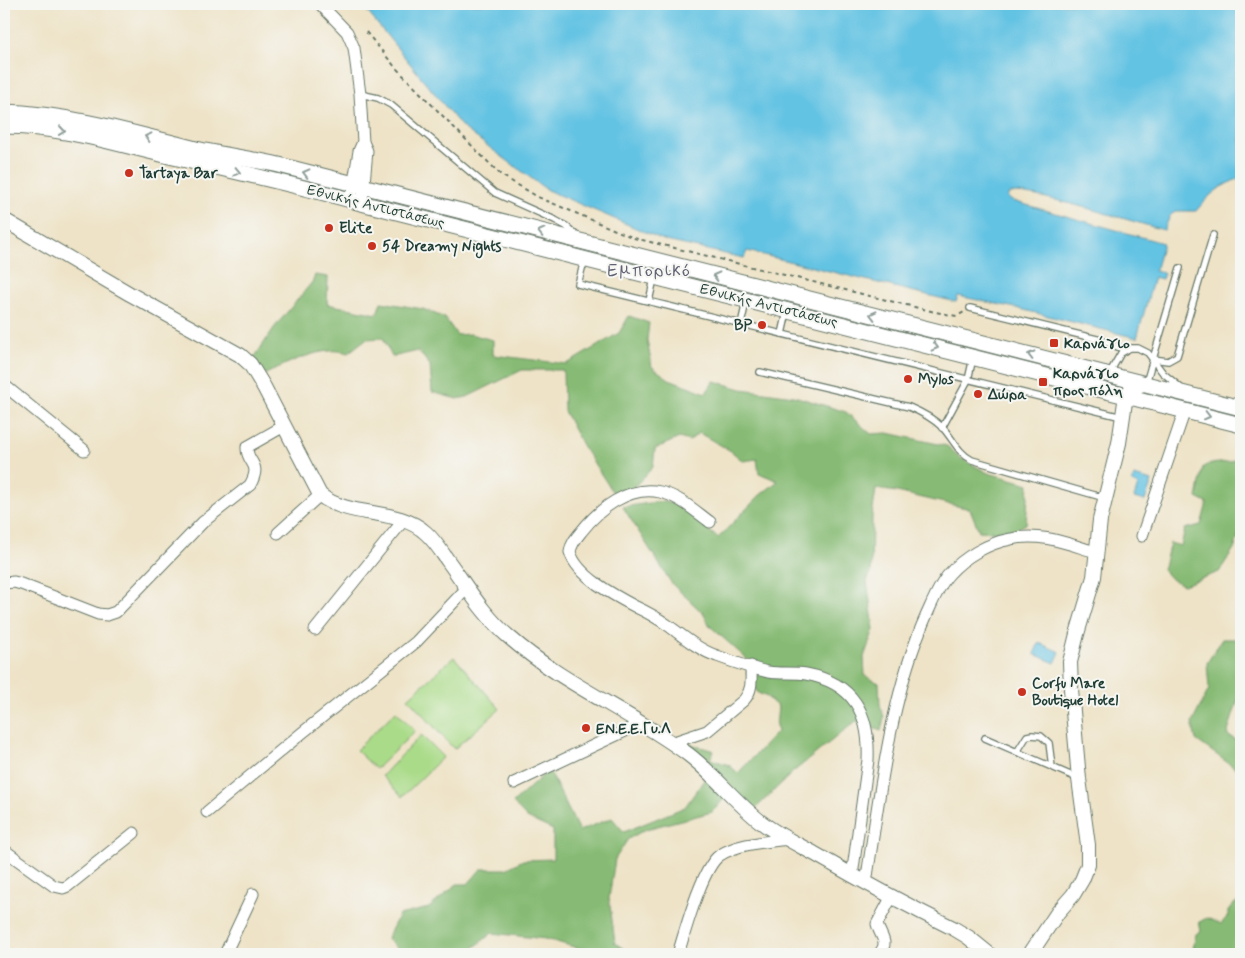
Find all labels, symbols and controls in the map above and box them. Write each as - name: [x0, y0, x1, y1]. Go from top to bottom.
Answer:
- one-way arrow: [57, 126, 66, 136]
- one-way arrow: [143, 132, 152, 143]
- place label: Tartaya Bar: [139, 164, 219, 184]
- one-way arrow: [232, 166, 241, 177]
- marker: Tartaya Bar: [123, 167, 135, 179]
- one-way arrow: [302, 168, 311, 179]
- street label: Εθνικής Αντιστάσεως: [305, 180, 447, 234]
- place label: Elite: [339, 219, 373, 239]
- marker: Elite: [323, 222, 335, 234]
- one-way arrow: [536, 227, 545, 238]
- place label: 54 Dreamy Nights: [382, 237, 502, 259]
- marker: 54 Dreamy Nights: [366, 240, 378, 252]
- district label: Εμπορικό: [607, 259, 691, 283]
- one-way arrow: [711, 271, 720, 282]
- street label: Εθνικής Αντιστάσεως: [698, 279, 840, 333]
- one-way arrow: [869, 310, 878, 321]
- place label: BP: [734, 316, 752, 336]
- marker: BP: [756, 319, 768, 331]
- place label: Καρνάγιο: [1064, 334, 1130, 354]
- marker: Καρνάγιο: [1048, 337, 1060, 349]
- one-way arrow: [930, 341, 938, 351]
- one-way arrow: [1027, 350, 1035, 360]
- place label: Καρνάγιο προς πόλη: [1053, 364, 1123, 401]
- place label: Mylos: [918, 370, 954, 390]
- marker: Mylos: [902, 373, 914, 385]
- marker: Καρνάγιο προς πόλη: [1037, 376, 1049, 388]
- place label: Δώρα: [987, 385, 1027, 405]
- marker: Δώρα: [972, 388, 984, 400]
- one-way arrow: [1202, 410, 1211, 421]
- place label: Corfu Mare Boutique Hotel: [1032, 674, 1118, 711]
- marker: Corfu Mare Boutique Hotel: [1016, 686, 1028, 698]
- place label: ΕΝ.Ε.Ε.Γυ.Λ: [596, 719, 671, 739]
- marker: ΕΝ.Ε.Ε.Γυ.Λ: [580, 722, 592, 734]

